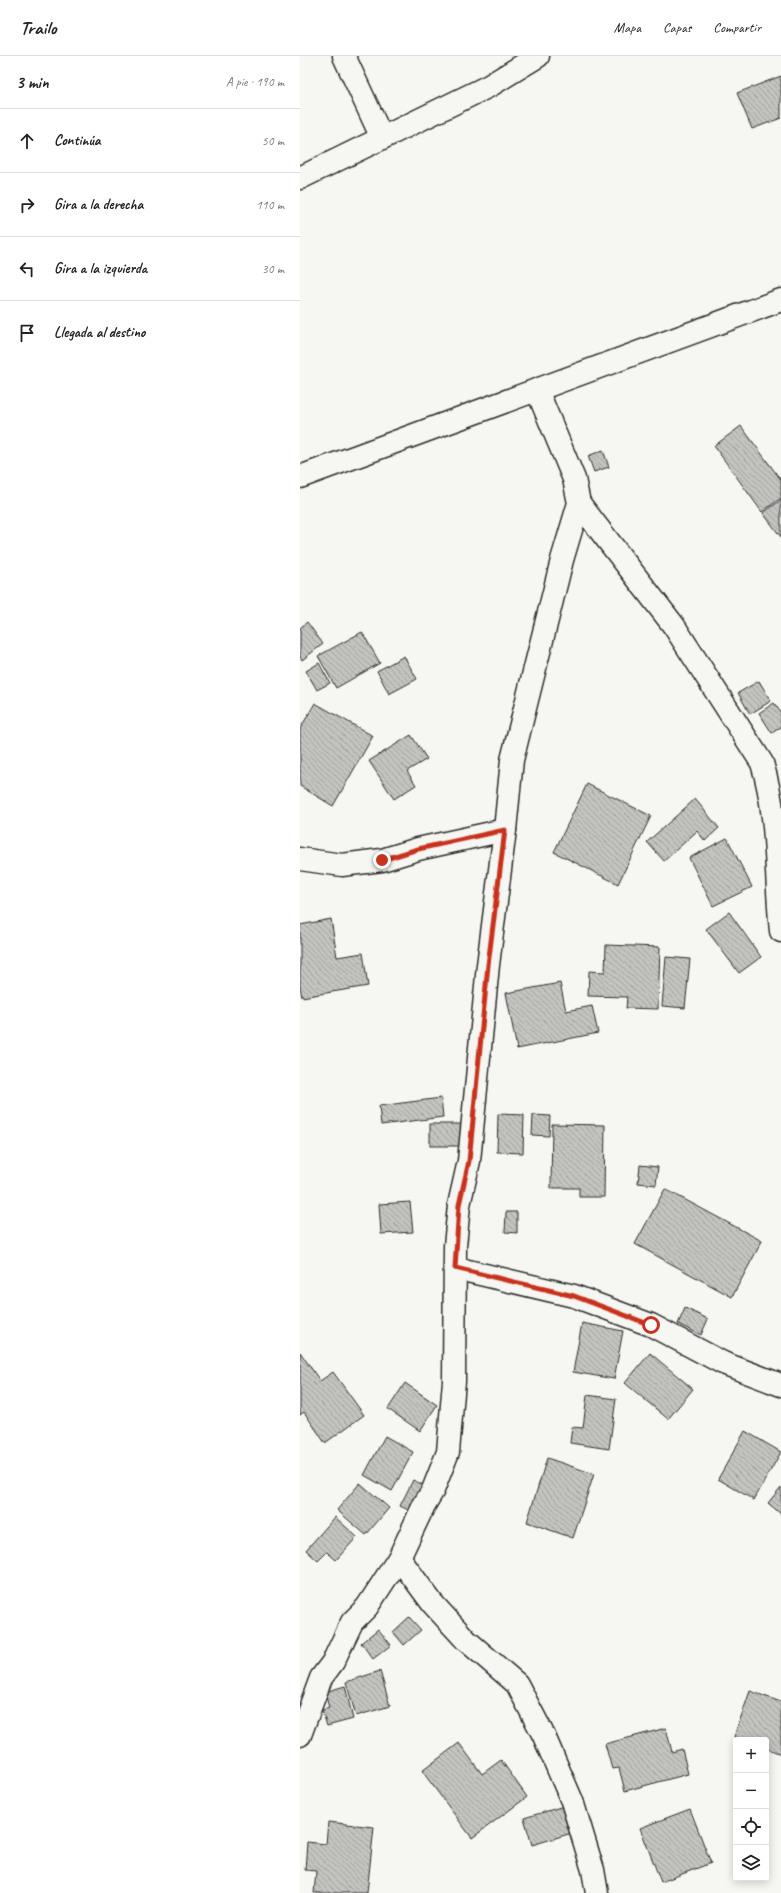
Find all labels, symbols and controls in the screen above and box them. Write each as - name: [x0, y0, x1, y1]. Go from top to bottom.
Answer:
- text: Trailo: [20, 16, 56, 40]
- text: Mapa: [614, 19, 641, 36]
- text: Capas: [663, 19, 691, 36]
- text: Compartir: [713, 19, 761, 36]
- text: 3 min: [16, 72, 49, 93]
- text: A pie · 190 m: [226, 74, 284, 90]
- icon: ahead: [16, 130, 38, 152]
- text: Continúa: [54, 131, 101, 150]
- text: 50 m: [262, 133, 284, 149]
- icon: right: [16, 194, 38, 216]
- text: Gira a la derecha: [54, 195, 143, 214]
- text: 110 m: [256, 197, 284, 213]
- icon: left: [16, 258, 38, 280]
- text: Gira a la izquierda: [54, 259, 147, 278]
- text: 30 m: [262, 261, 284, 277]
- icon: arrive: [16, 322, 38, 344]
- text: Llegada al destino: [54, 323, 145, 342]
- route end: [373, 851, 391, 869]
- route start: [642, 1316, 660, 1334]
- map controls: [733, 1737, 769, 1881]
- button: +: [733, 1737, 769, 1773]
- button: −: [733, 1773, 769, 1809]
- button: locate: [733, 1809, 769, 1845]
- button: layers: [733, 1845, 769, 1881]

